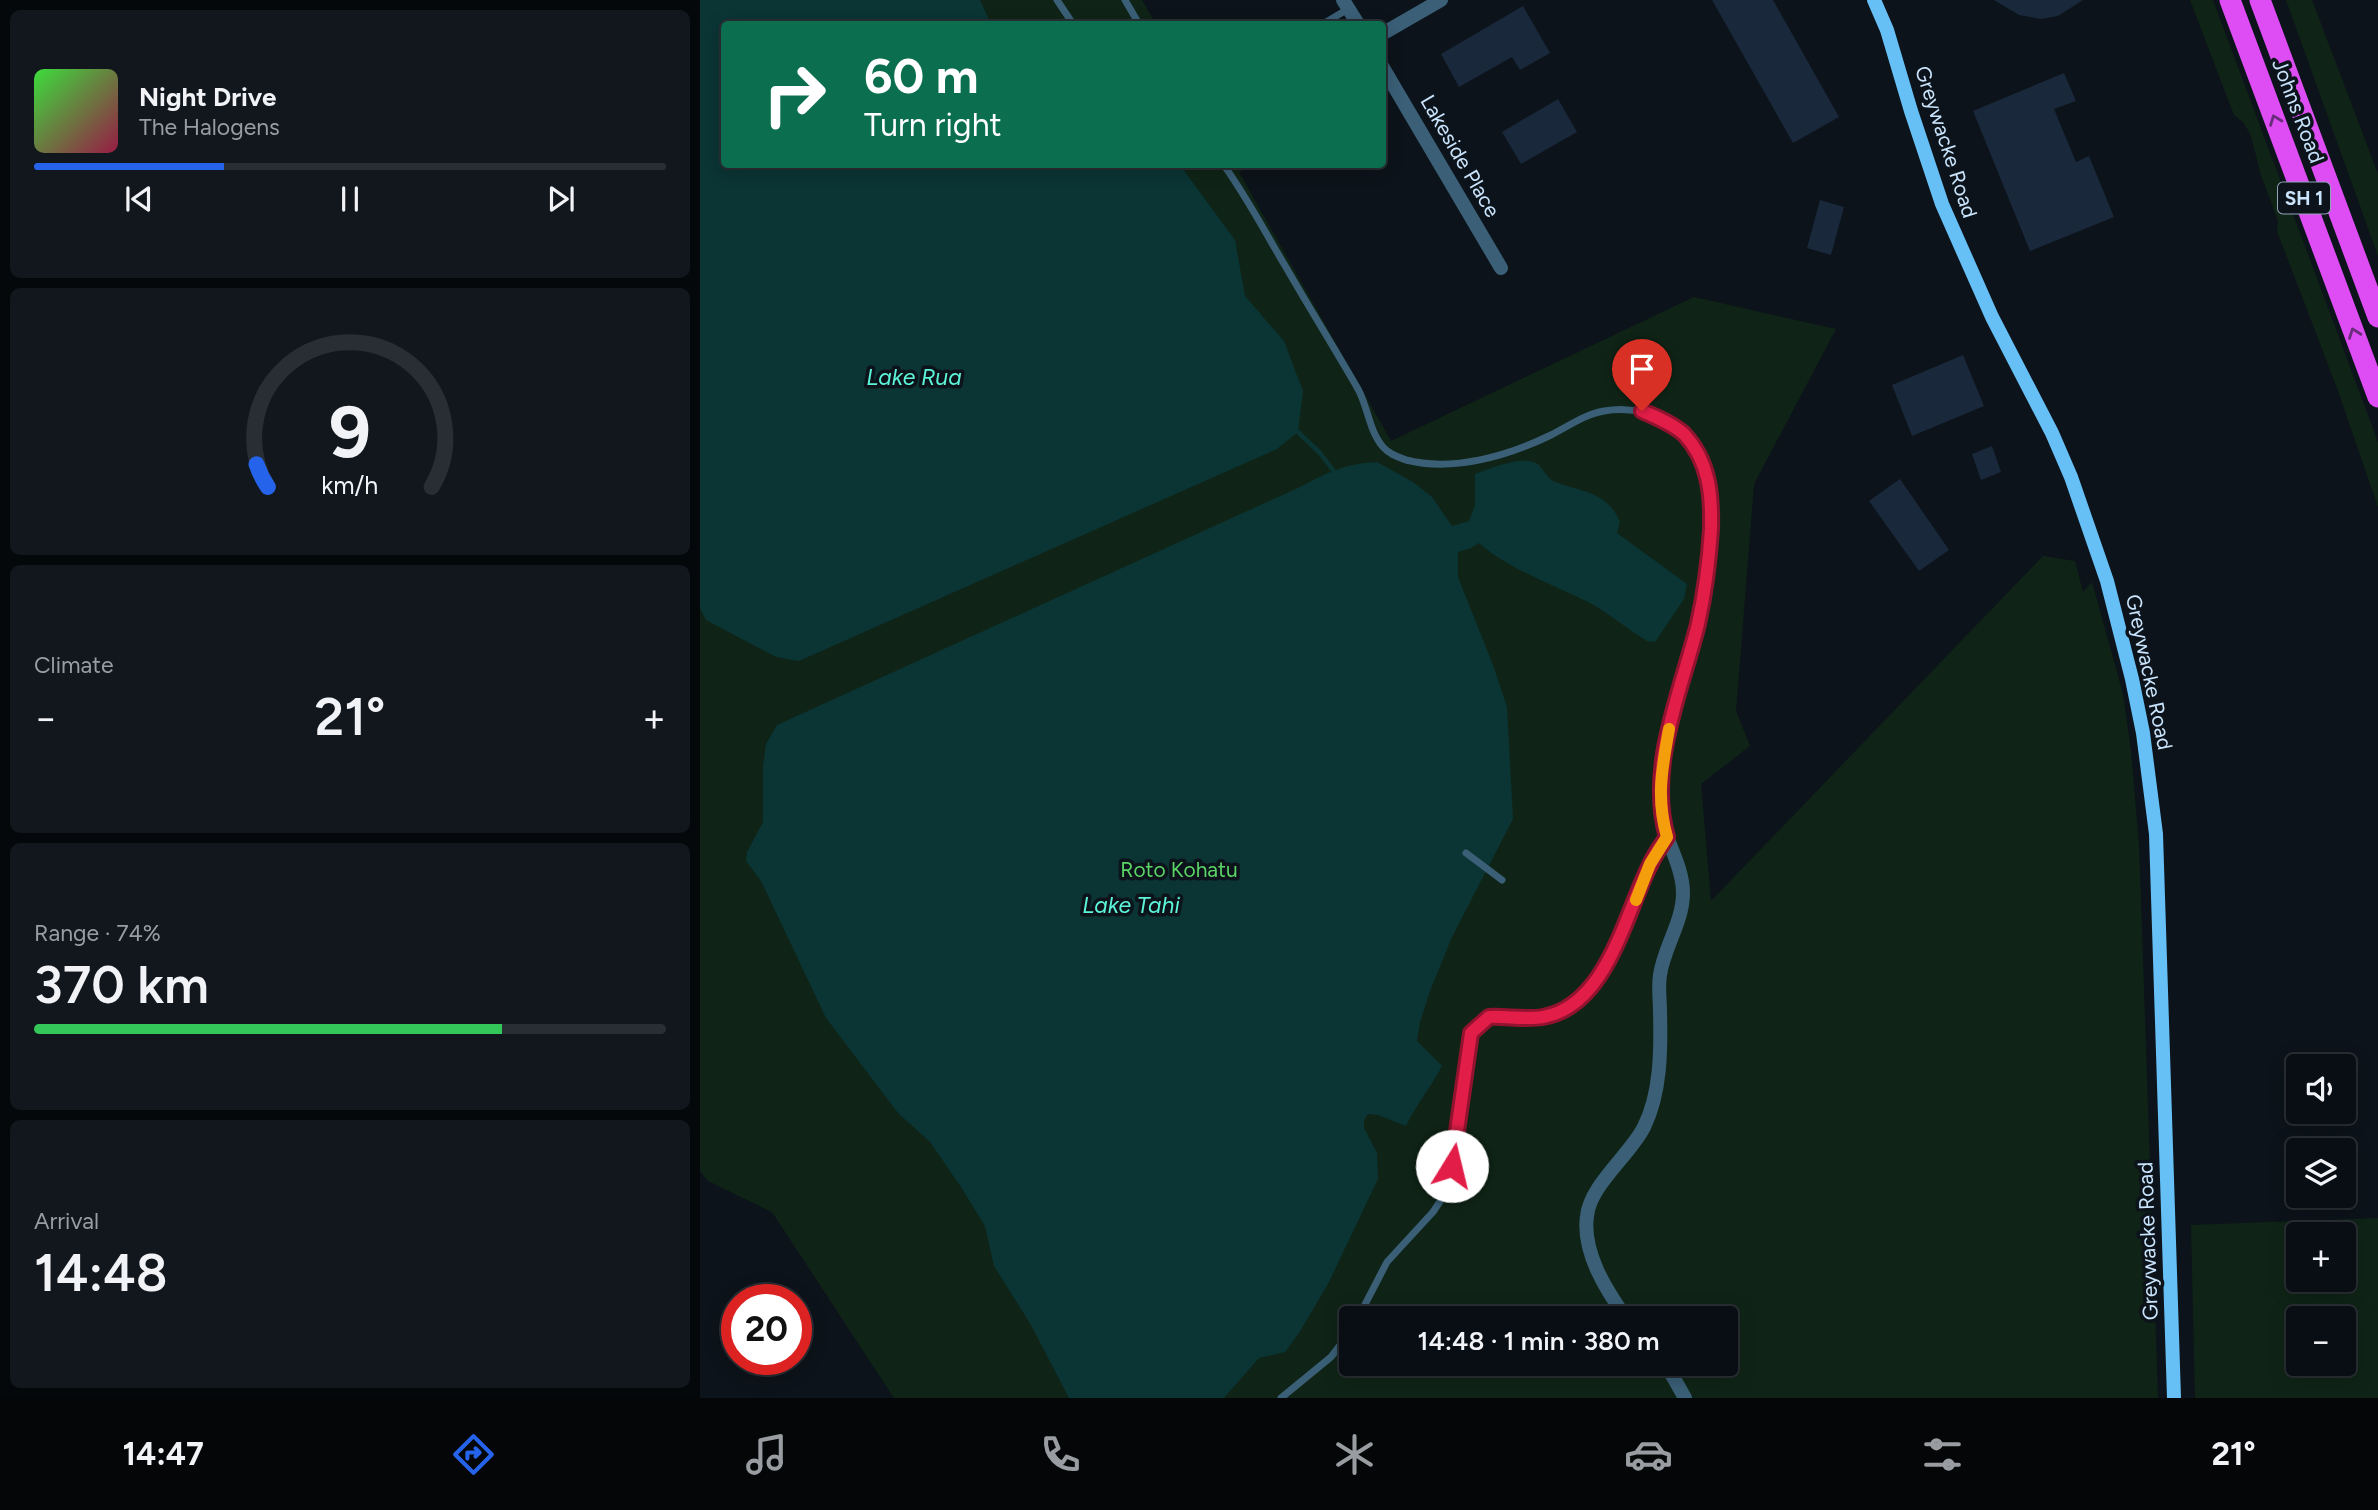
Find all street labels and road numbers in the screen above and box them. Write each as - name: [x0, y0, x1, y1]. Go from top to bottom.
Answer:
- street label: Johns Road: [2267, 55, 2330, 167]
- street label: Greywacke Road: [1910, 63, 1983, 221]
- street label: Lakeside Place: [1415, 90, 1506, 221]
- road number: SH 1: [2278, 182, 2330, 214]
- street label: Greywacke Road: [2121, 592, 2178, 752]
- street label: Greywacke Road: [2132, 1161, 2163, 1321]

